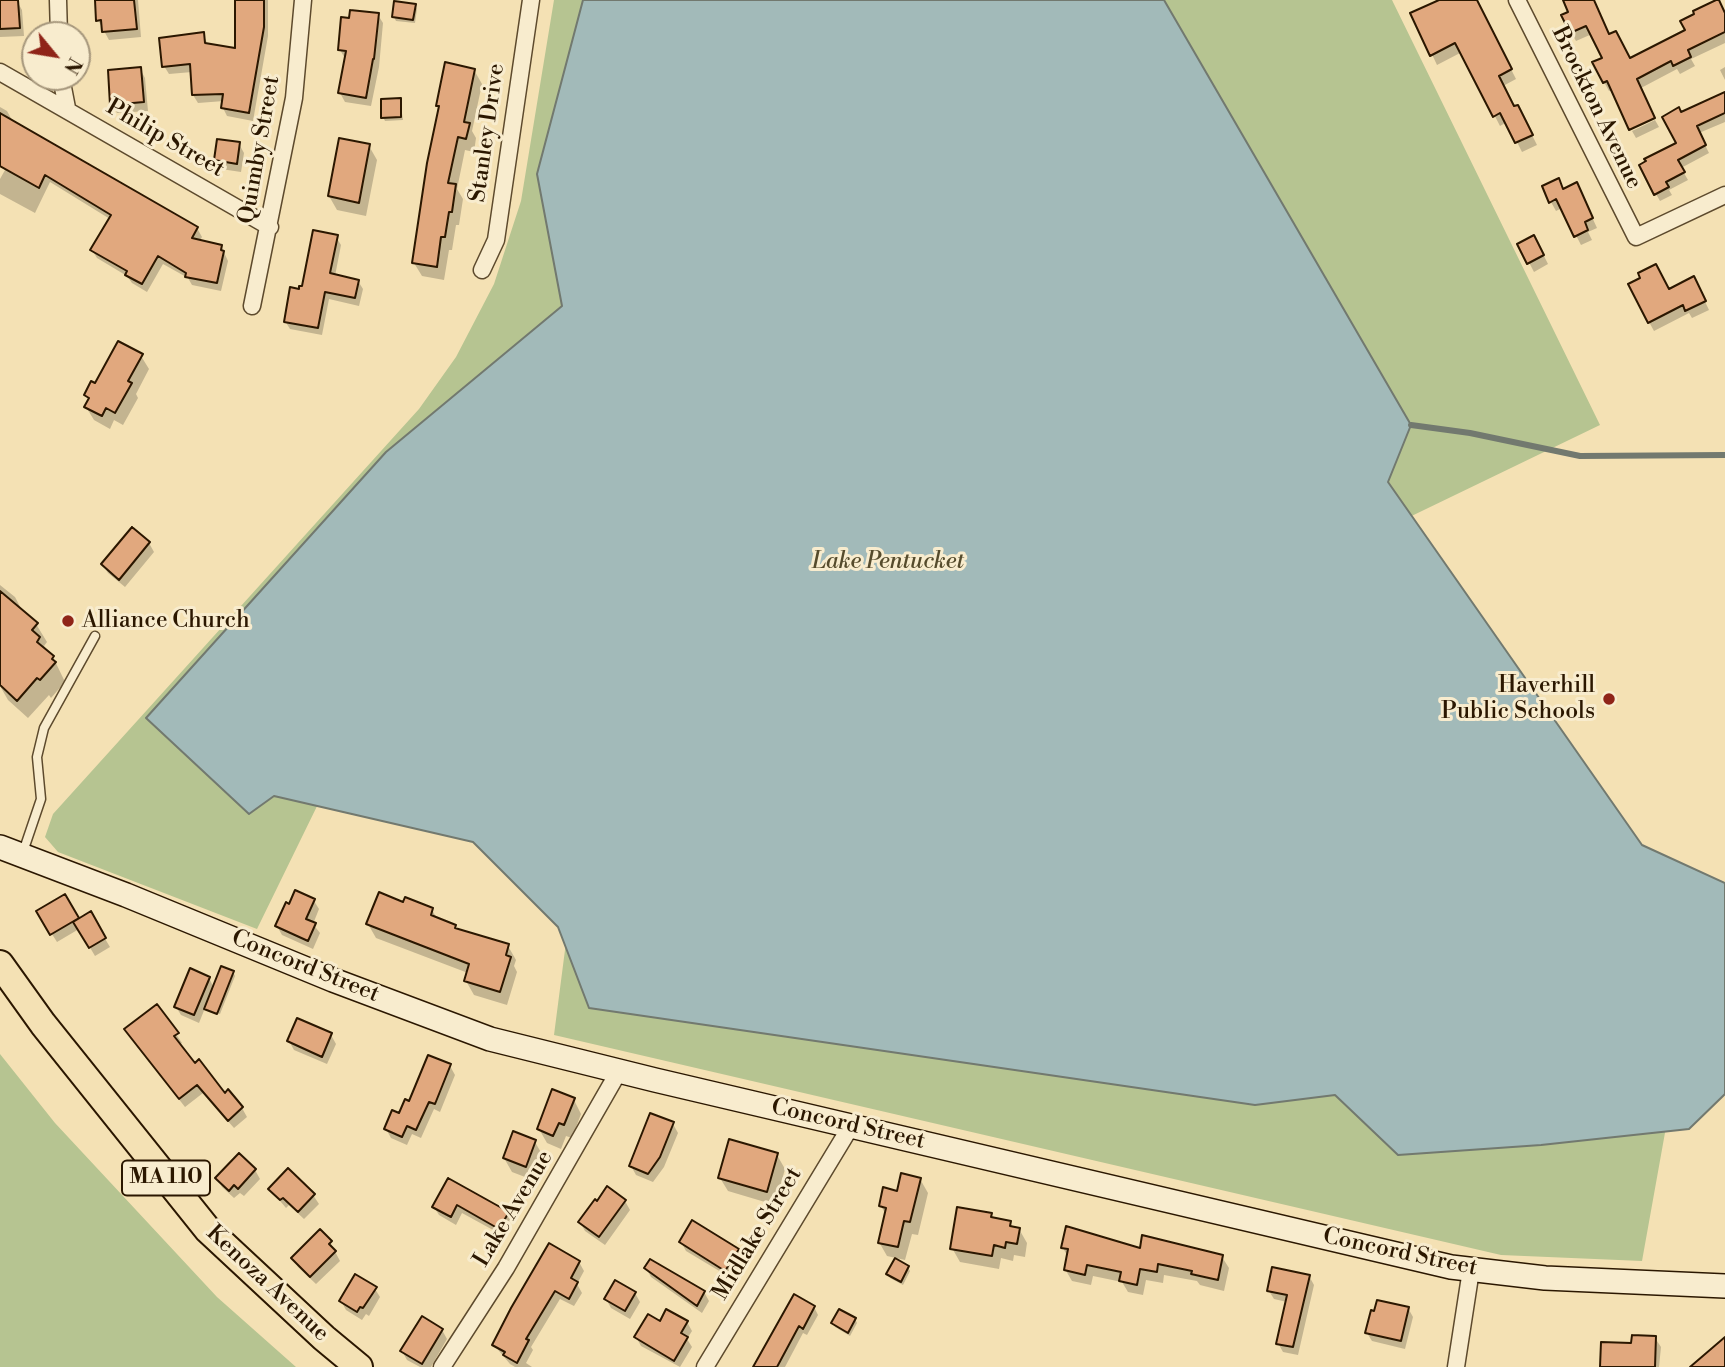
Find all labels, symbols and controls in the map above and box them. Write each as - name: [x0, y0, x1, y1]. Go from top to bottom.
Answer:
- north arrow: [21, 21, 91, 91]
- street label: Brockton Avenue: [1545, 22, 1647, 194]
- text: N: [58, 53, 87, 78]
- street label: Stanley Drive: [465, 62, 511, 204]
- street label: Quimby Street: [233, 74, 287, 226]
- street label: Philip Street: [101, 94, 229, 184]
- park label: Lake Pentucket: [812, 548, 964, 576]
- place label: Alliance Church: [82, 607, 250, 635]
- marker: Alliance Church: [60, 613, 76, 629]
- place label: Haverhill Public Schools: [1441, 672, 1595, 726]
- marker: Haverhill Public Schools: [1601, 691, 1617, 707]
- street label: Concord Street: [227, 925, 383, 1009]
- street label: Concord Street: [768, 1094, 928, 1156]
- street label: Lake Avenue: [468, 1146, 560, 1272]
- road number: MA 110: [122, 1160, 210, 1196]
- street label: Midlake Street: [708, 1163, 808, 1305]
- street label: Kenoza Avenue: [200, 1220, 334, 1348]
- street label: Concord Street: [1320, 1223, 1480, 1283]

